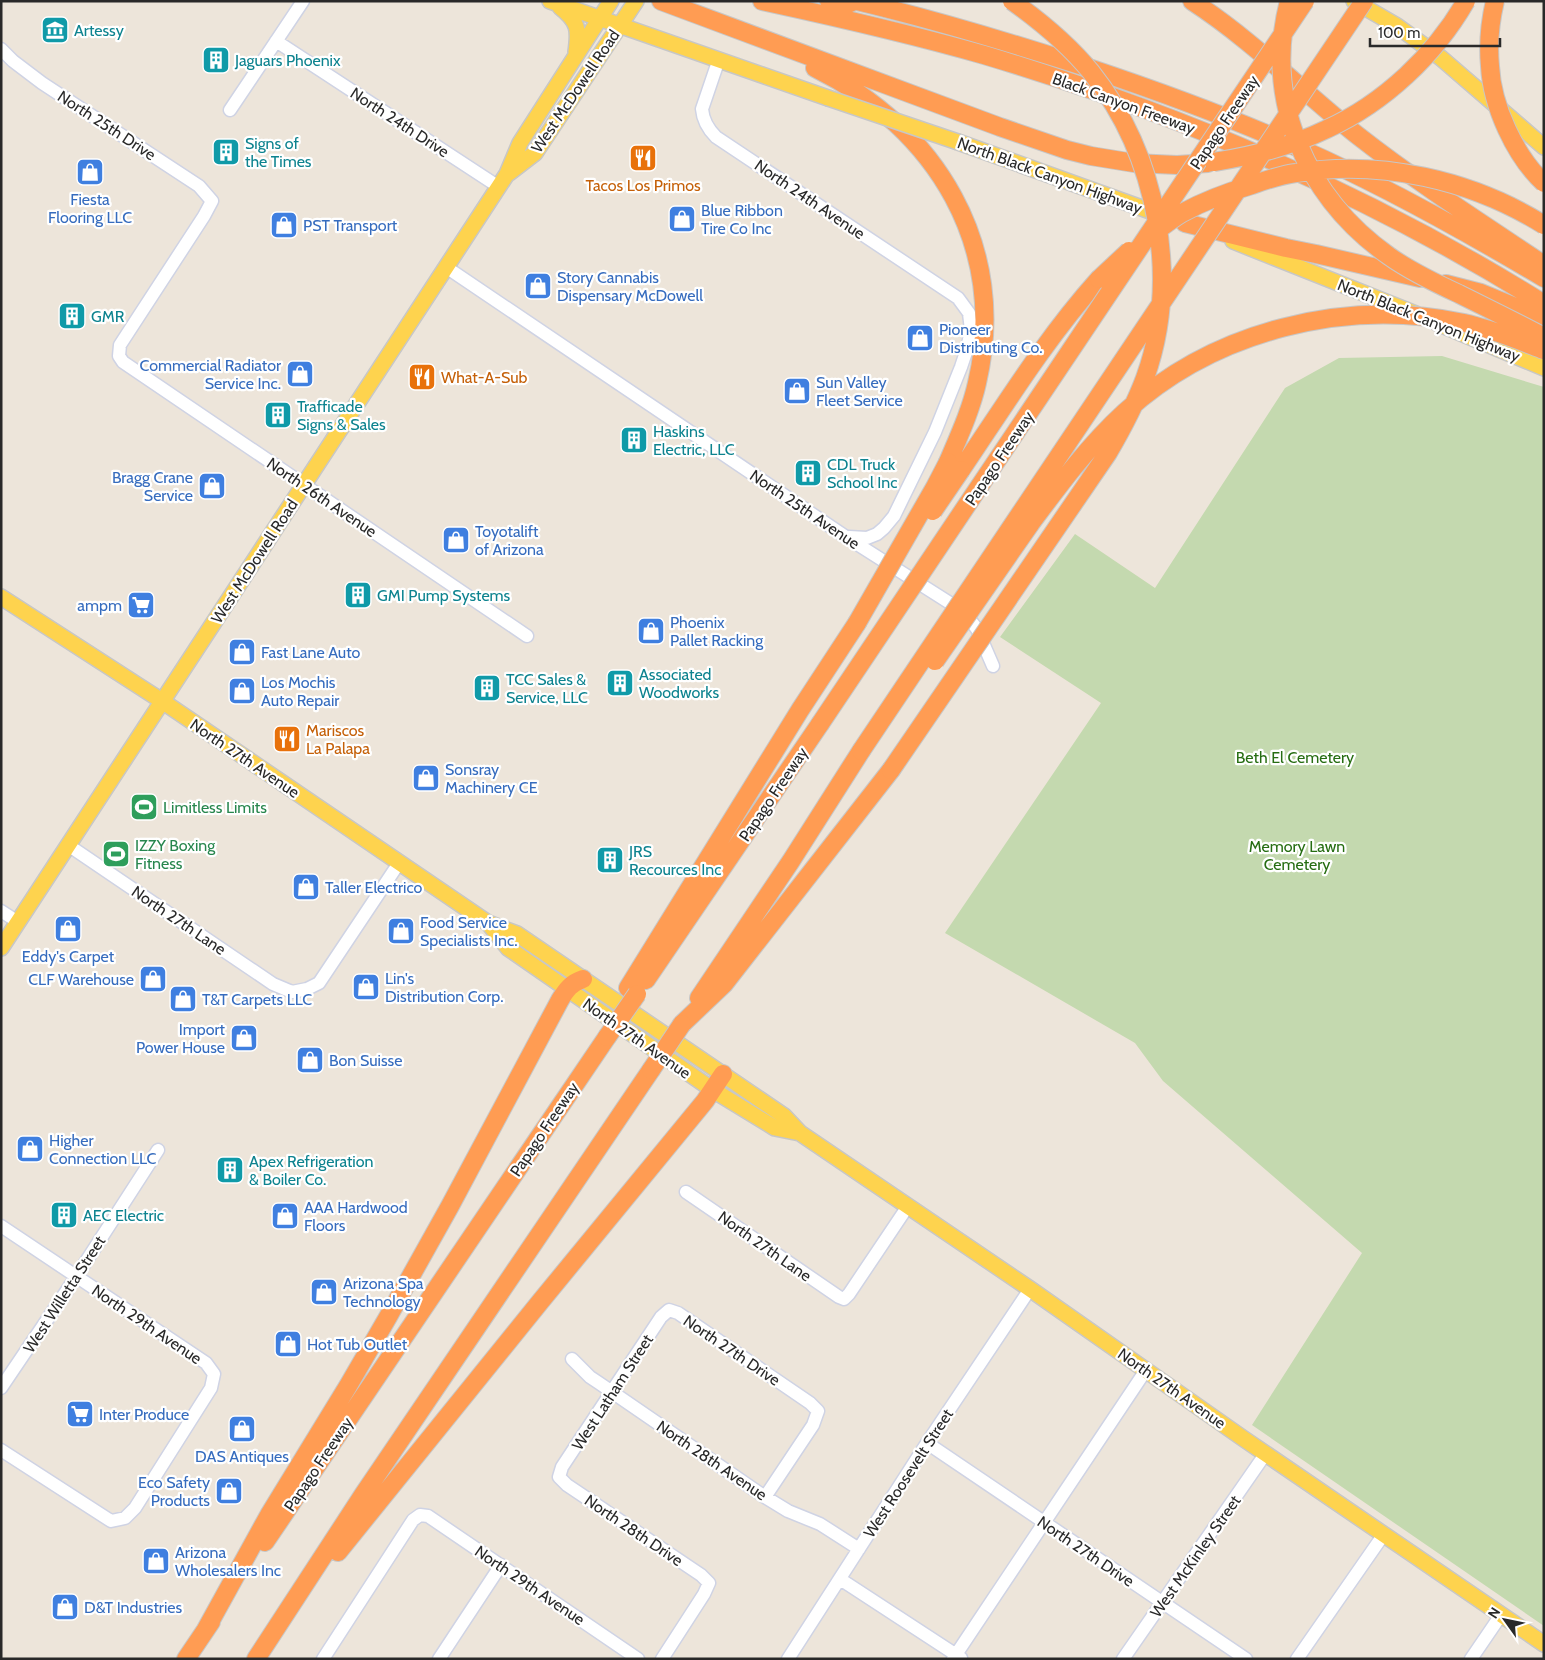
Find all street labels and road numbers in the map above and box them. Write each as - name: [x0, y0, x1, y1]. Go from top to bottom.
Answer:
- street label: West McDowell Road: [527, 26, 624, 156]
- street label: Black Canyon Freeway: [1050, 69, 1198, 138]
- street label: Papago Freeway: [1186, 72, 1263, 173]
- street label: North 24th Drive: [347, 83, 453, 161]
- street label: North 25th Drive: [54, 87, 159, 164]
- street label: North Black Canyon Highway: [955, 133, 1145, 218]
- street label: North 24th Avenue: [751, 156, 868, 243]
- street label: North Black Canyon Highway: [1335, 275, 1523, 366]
- street label: Papago Freeway: [961, 408, 1038, 509]
- street label: North 26th Avenue: [263, 454, 380, 541]
- street label: North 25th Avenue: [746, 466, 863, 553]
- street label: West McDowell Road: [207, 496, 302, 627]
- street label: North 27th Avenue: [187, 715, 303, 802]
- street label: Papago Freeway: [735, 744, 812, 845]
- street label: North 27th Lane: [128, 882, 229, 959]
- street label: North 27th Avenue: [579, 994, 694, 1083]
- street label: Papago Freeway: [506, 1079, 583, 1180]
- street label: North 27th Lane: [714, 1207, 815, 1286]
- street label: West Willetta Street: [20, 1232, 110, 1356]
- street label: North 29th Avenue: [88, 1281, 205, 1368]
- street label: North 27th Drive: [680, 1311, 784, 1390]
- street label: West Latham Street: [568, 1330, 657, 1454]
- street label: North 27th Avenue: [1114, 1344, 1229, 1433]
- street label: West Roosevelt Street: [860, 1405, 957, 1541]
- street label: Papago Freeway: [280, 1414, 357, 1515]
- street label: North 28th Avenue: [653, 1416, 771, 1504]
- street label: North 28th Drive: [581, 1491, 686, 1570]
- street label: West McKinley Street: [1146, 1491, 1245, 1621]
- street label: North 27th Drive: [1034, 1512, 1138, 1591]
- street label: North 29th Avenue: [471, 1542, 588, 1629]

